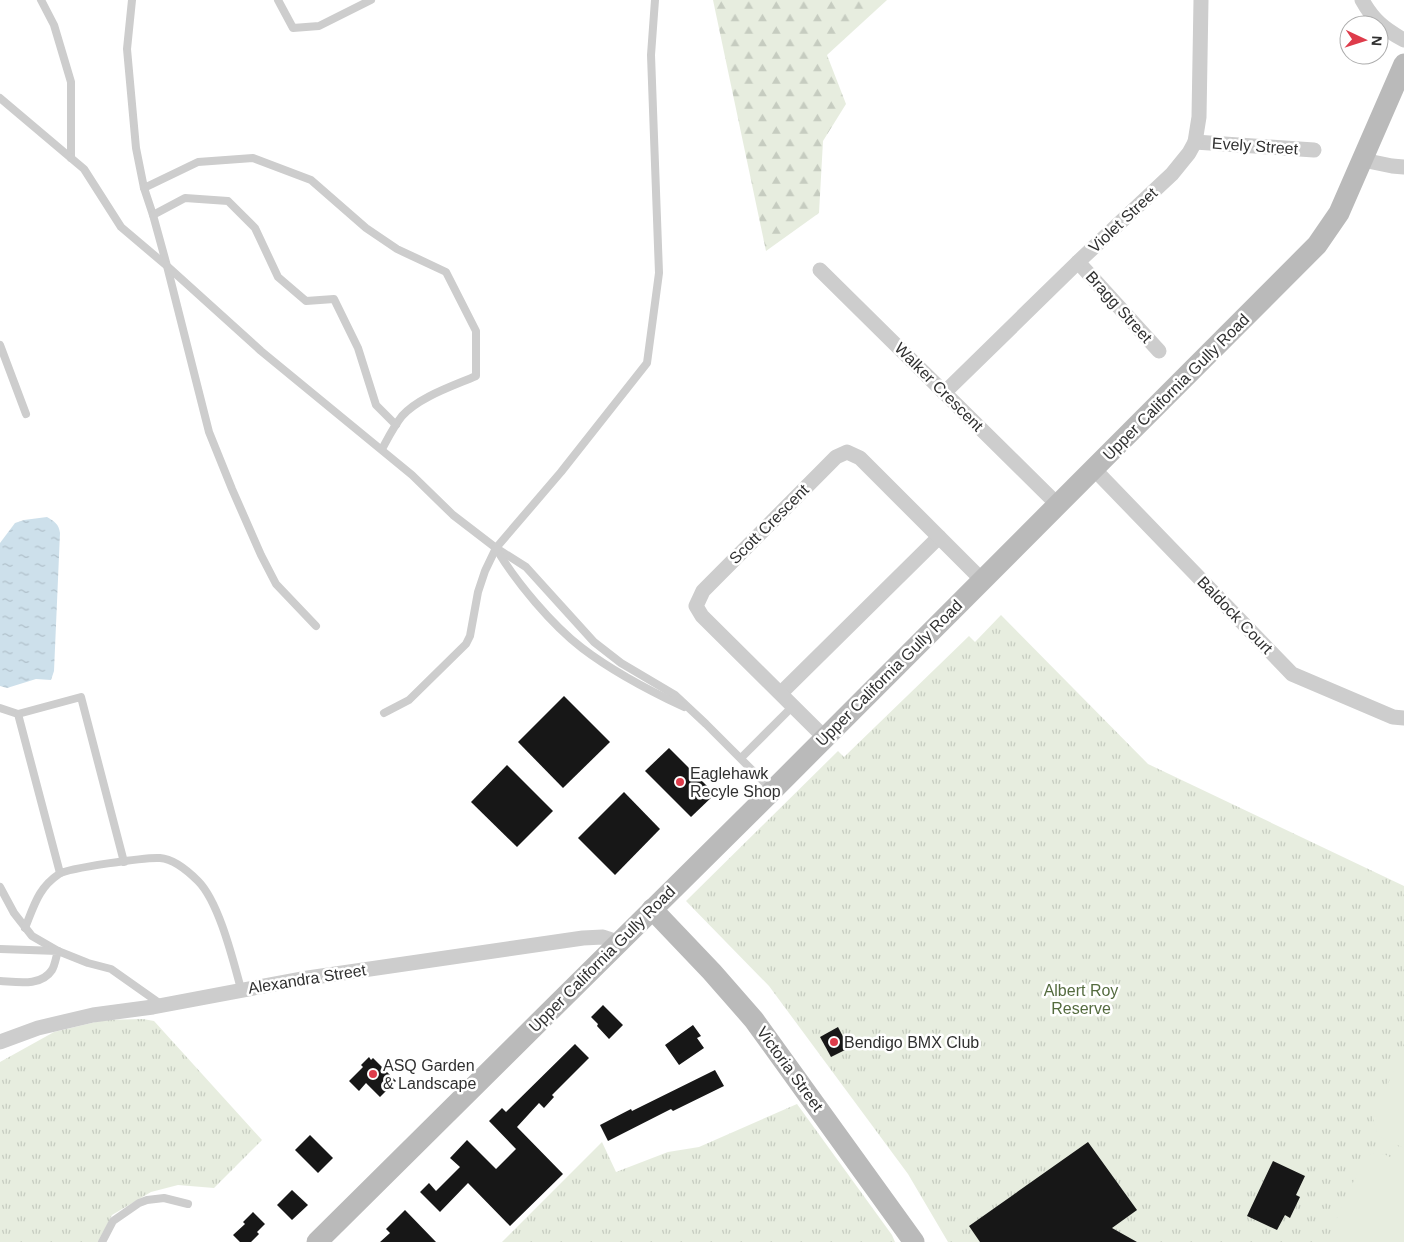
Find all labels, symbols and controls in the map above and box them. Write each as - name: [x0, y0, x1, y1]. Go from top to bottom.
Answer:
- north arrow: [1339, 15, 1389, 65]
- text: N: [1369, 35, 1385, 47]
- street label: Evely Street: [1211, 135, 1299, 158]
- street label: Violet Street: [1085, 184, 1161, 256]
- street label: Bragg Street: [1083, 268, 1156, 346]
- street label: Upper California Gully Road: [1100, 311, 1252, 463]
- street label: Walker Crescent: [891, 339, 987, 435]
- street label: Scott Crescent: [726, 481, 812, 567]
- street label: Baldock Court: [1194, 573, 1276, 657]
- street label: Upper California Gully Road: [813, 597, 965, 749]
- place label: Eaglehawk Recyle Shop: [690, 765, 781, 800]
- marker: Eaglehawk Recyle Shop: [674, 776, 686, 788]
- street label: Upper California Gully Road: [526, 883, 678, 1035]
- street label: Alexandra Street: [247, 961, 368, 997]
- park label: Albert Roy Reserve: [1044, 982, 1118, 1017]
- street label: Victoria Street: [754, 1023, 827, 1115]
- place label: Bendigo BMX Club: [844, 1034, 979, 1051]
- marker: Bendigo BMX Club: [828, 1036, 840, 1048]
- place label: ASQ Garden & Landscape: [383, 1057, 477, 1092]
- marker: ASQ Garden & Landscape: [367, 1068, 379, 1080]

